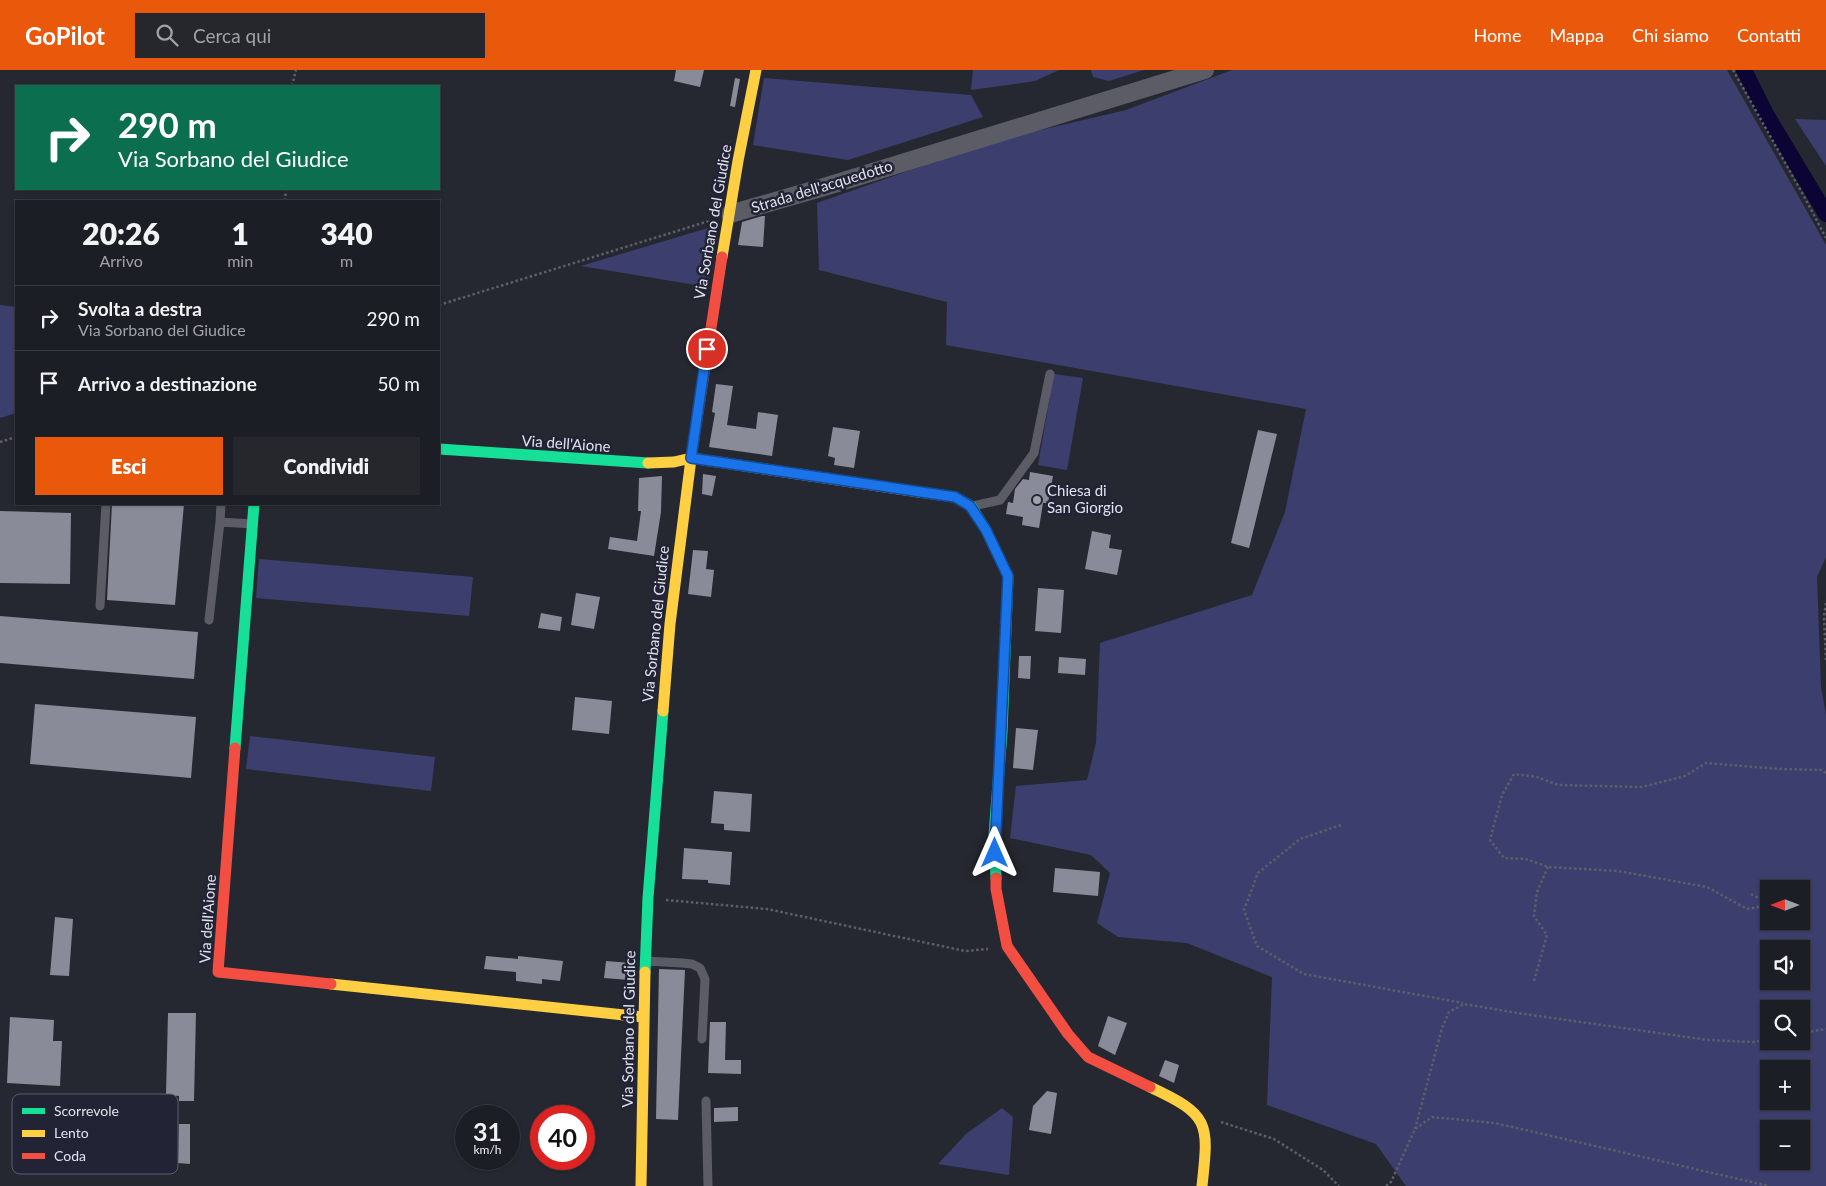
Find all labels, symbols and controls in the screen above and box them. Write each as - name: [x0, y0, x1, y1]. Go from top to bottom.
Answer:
- search box: [135, 13, 485, 58]
- text: GoPilot: [25, 21, 105, 50]
- icon: search: [153, 21, 181, 49]
- text: Cerca qui: [193, 24, 271, 47]
- text: Home: [1473, 24, 1521, 46]
- text: Mappa: [1549, 24, 1604, 46]
- text: Chi siamo: [1632, 24, 1709, 46]
- text: Contatti: [1737, 24, 1801, 46]
- text: 290 m: [118, 103, 217, 145]
- icon: right: [35, 105, 100, 170]
- street label: Via Sorbano del Giudice: [690, 143, 735, 301]
- text: Via Sorbano del Giudice: [118, 145, 349, 172]
- street label: Strada dell'acquedotto: [749, 156, 894, 216]
- text: 20:26: [82, 215, 160, 251]
- text: 1: [231, 215, 249, 251]
- text: 340: [320, 215, 373, 251]
- text: Arrivo: [99, 251, 143, 270]
- text: min: [227, 251, 253, 270]
- text: m: [340, 251, 353, 270]
- text: Svolta a destra: [78, 297, 202, 320]
- icon: right: [35, 304, 63, 332]
- text: 290 m: [366, 307, 420, 330]
- text: Via Sorbano del Giudice: [78, 320, 246, 339]
- pin: [686, 328, 728, 370]
- icon: arrive: [693, 335, 721, 363]
- icon: arrive: [35, 369, 63, 397]
- text: Arrivo a destinazione: [78, 372, 257, 395]
- text: 50 m: [377, 372, 420, 395]
- street label: Via dell'Aione: [521, 431, 611, 455]
- button: Esci: [35, 437, 223, 495]
- button: Condividi: [233, 437, 420, 495]
- place label: Chiesa di San Giorgio: [1047, 481, 1123, 516]
- marker: Chiesa di San Giorgio: [1031, 494, 1043, 506]
- street label: Via Sorbano del Giudice: [638, 545, 672, 703]
- position arrow: [968, 826, 1020, 878]
- street label: Via dell'Aione: [195, 874, 219, 964]
- north arrow: [1760, 880, 1810, 930]
- map controls: [1760, 880, 1810, 1170]
- button: sound: [1760, 940, 1810, 990]
- street label: Via Sorbano del Giudice: [618, 950, 638, 1108]
- button: search: [1760, 1000, 1810, 1050]
- button: +: [1760, 1060, 1810, 1110]
- legend: [12, 1094, 178, 1174]
- text: Scorrevole: [54, 1102, 119, 1119]
- speed limit sign: 40: [530, 1105, 595, 1170]
- text: 31: [473, 1116, 502, 1146]
- button: −: [1760, 1120, 1810, 1170]
- text: Lento: [54, 1124, 89, 1141]
- text: km/h: [473, 1142, 502, 1157]
- text: Coda: [54, 1147, 86, 1164]

